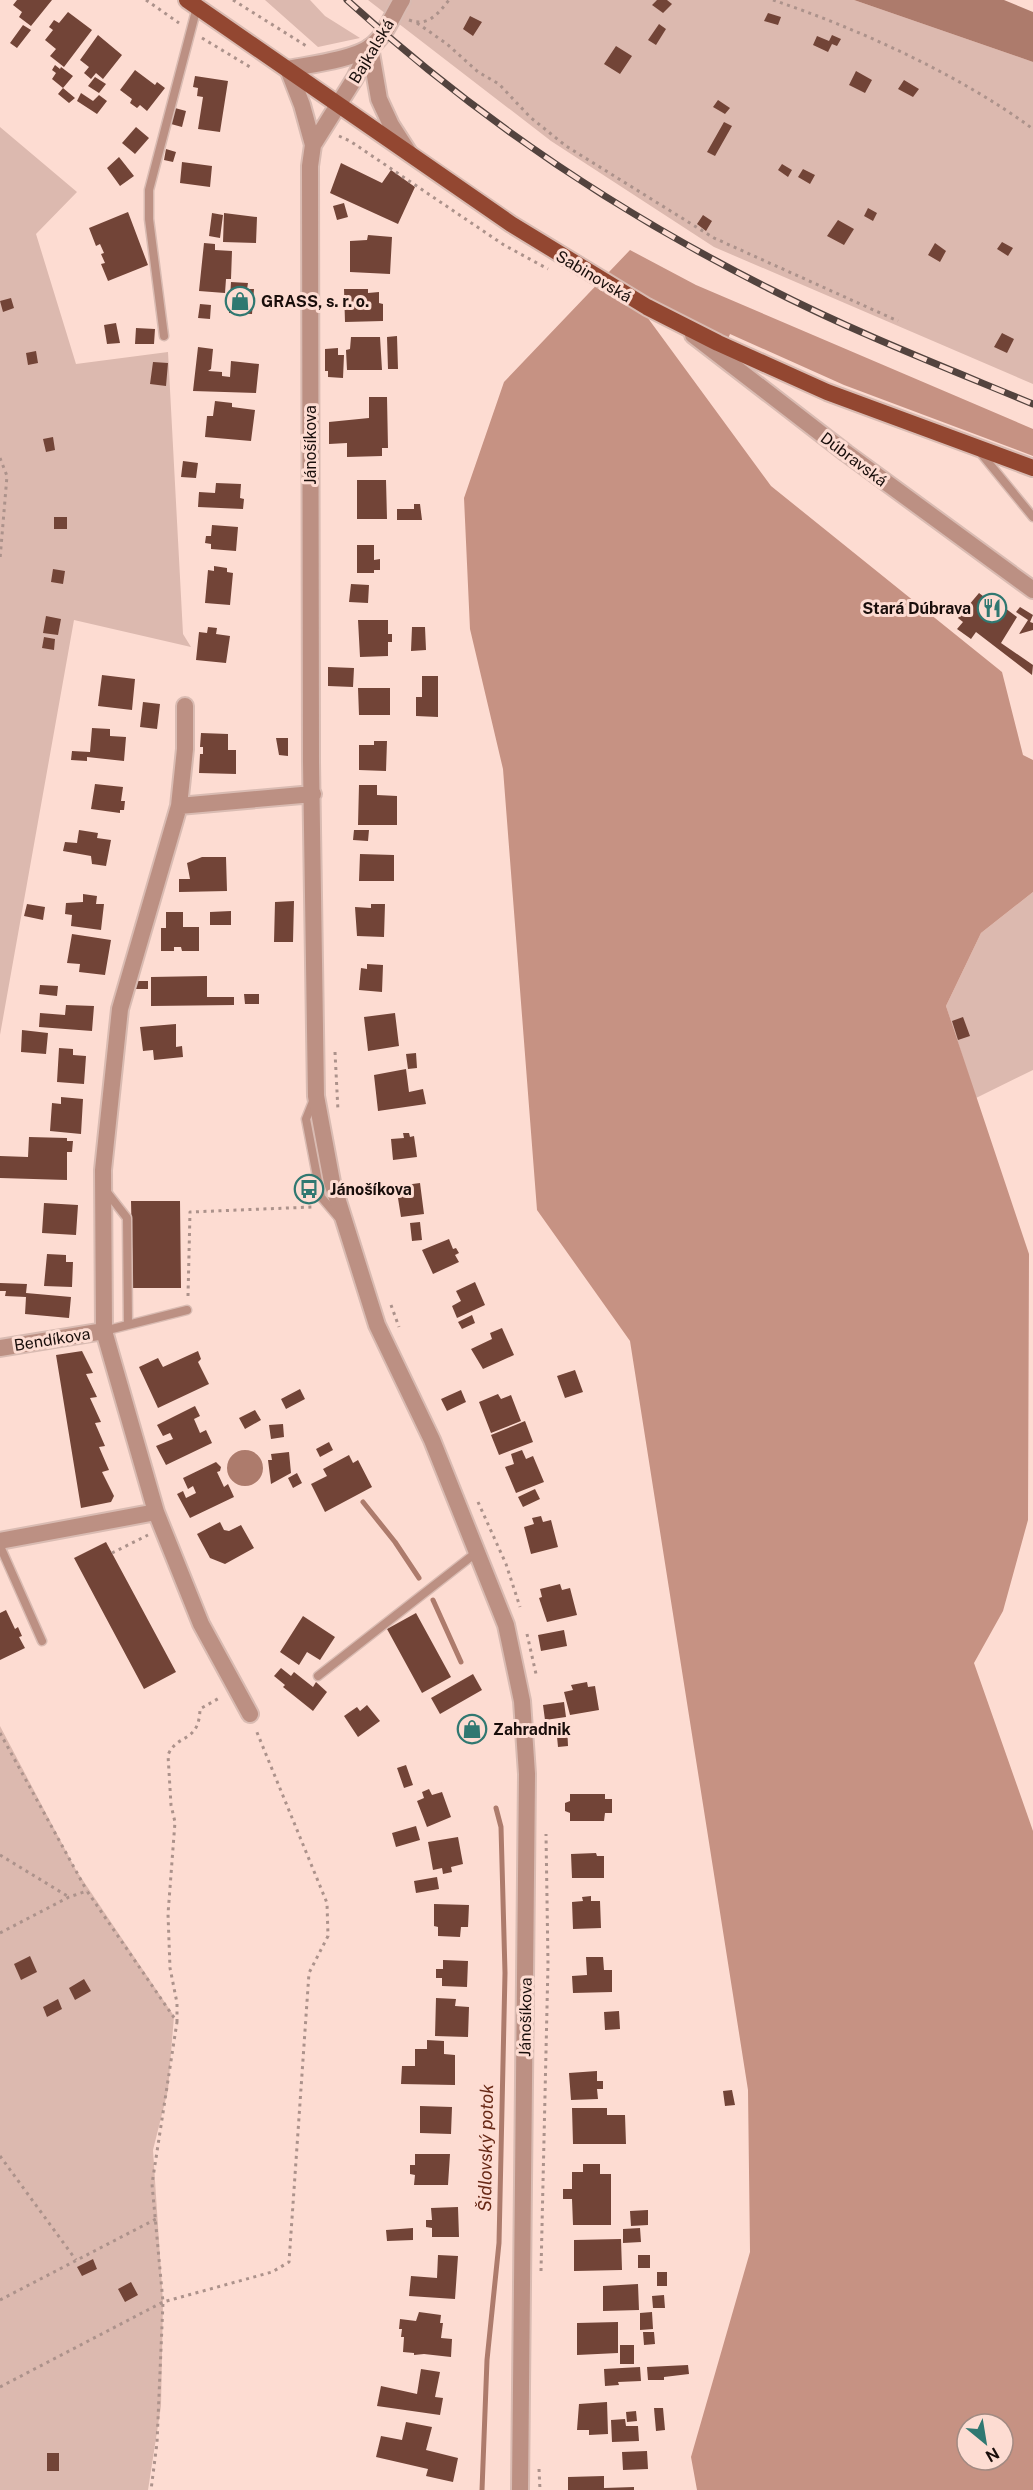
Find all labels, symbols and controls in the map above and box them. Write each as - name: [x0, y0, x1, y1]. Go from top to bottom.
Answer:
- street label: Bajkalská: [345, 16, 398, 87]
- street label: Sabinovská: [552, 246, 635, 306]
- shop icon: GRASS, s. r. o.: [224, 285, 256, 317]
- place label: GRASS, s. r. o.: [261, 292, 369, 311]
- street label: Jánošíkova: [301, 405, 320, 485]
- street label: Dúbravská: [817, 428, 891, 491]
- restaurant icon: Stará Dúbrava: [976, 592, 1008, 624]
- place label: Stará Dúbrava: [862, 599, 971, 618]
- bus stop icon: Jánošíkova: [293, 1173, 325, 1205]
- place label: Jánošíkova: [330, 1180, 412, 1199]
- street label: Bendíkova: [13, 1324, 92, 1355]
- shop icon: Zahradnik: [456, 1713, 488, 1745]
- place label: Zahradnik: [493, 1720, 571, 1739]
- street label: Jánošíkova: [515, 1977, 536, 2057]
- water label: Šidlovský potok: [473, 2084, 497, 2212]
- north arrow: [955, 2412, 1015, 2472]
- text: N: [982, 2443, 1002, 2466]

